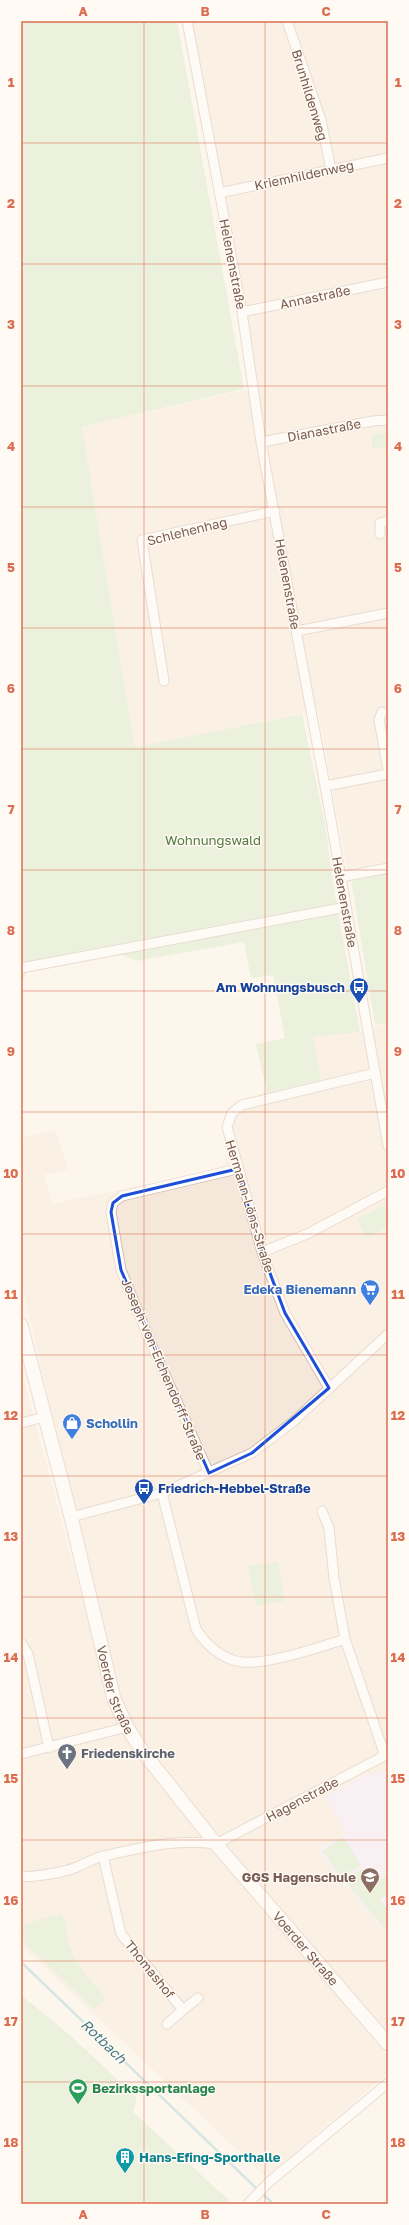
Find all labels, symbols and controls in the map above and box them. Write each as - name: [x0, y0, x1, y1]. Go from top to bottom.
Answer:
- text: A: [78, 3, 88, 19]
- text: B: [200, 3, 210, 19]
- text: C: [321, 3, 331, 19]
- street label: Brunhildenweg: [289, 47, 331, 143]
- text: 1: [8, 74, 15, 90]
- text: 1: [395, 74, 402, 90]
- street label: Kriemhildenweg: [253, 157, 355, 193]
- text: 2: [7, 195, 15, 211]
- text: 2: [394, 195, 402, 211]
- street label: Helenenstraße: [216, 217, 250, 311]
- street label: Annastraße: [278, 282, 352, 312]
- text: 3: [7, 316, 15, 332]
- text: 3: [394, 316, 402, 332]
- street label: Dianastraße: [286, 415, 362, 445]
- text: 4: [7, 438, 15, 454]
- text: 4: [394, 438, 402, 454]
- street label: Schlehenhag: [145, 513, 229, 549]
- street label: Helenenstraße: [272, 537, 304, 631]
- text: 5: [7, 559, 15, 575]
- text: 5: [394, 559, 402, 575]
- text: 6: [7, 680, 15, 696]
- text: 6: [394, 680, 402, 696]
- text: 7: [7, 801, 15, 817]
- text: 7: [394, 801, 402, 817]
- park label: Wohnungswald: [165, 832, 261, 848]
- street label: Helenenstraße: [329, 855, 361, 949]
- text: 8: [7, 922, 15, 938]
- text: 8: [394, 922, 402, 938]
- bus stop icon: Am Wohnungsbusch: [348, 976, 370, 1004]
- place label: Am Wohnungsbusch: [216, 979, 345, 995]
- text: 9: [7, 1043, 15, 1059]
- text: 9: [394, 1043, 402, 1059]
- street label: Hermann-Löns-Straße: [222, 1138, 278, 1274]
- text: 10: [3, 1165, 19, 1181]
- text: 10: [390, 1165, 406, 1181]
- street label: Joseph-von-Eichendorff-Straße: [118, 1276, 210, 1462]
- supermarket icon: Edeka Bienemann: [359, 1278, 381, 1306]
- place label: Edeka Bienemann: [244, 1281, 356, 1297]
- text: 11: [4, 1286, 18, 1302]
- text: 11: [391, 1286, 405, 1302]
- text: 12: [4, 1407, 18, 1423]
- text: 12: [391, 1407, 405, 1423]
- shop icon: Schollin: [61, 1412, 83, 1440]
- place label: Schollin: [86, 1415, 138, 1431]
- bus stop icon: Friedrich-Hebbel-Straße: [133, 1477, 155, 1505]
- place label: Friedrich-Hebbel-Straße: [158, 1480, 311, 1496]
- text: 13: [4, 1528, 18, 1544]
- text: 13: [391, 1528, 405, 1544]
- street label: Voerder Straße: [94, 1644, 138, 1737]
- text: 14: [4, 1649, 18, 1665]
- text: 14: [391, 1649, 405, 1665]
- church icon: Friedenskirche: [56, 1742, 78, 1770]
- place label: Friedenskirche: [81, 1745, 175, 1761]
- text: 15: [4, 1770, 18, 1786]
- text: 15: [391, 1770, 405, 1786]
- street label: Hagenstraße: [263, 1773, 341, 1825]
- school or university icon: GGS Hagenschule: [359, 1866, 381, 1894]
- place label: GGS Hagenschule: [242, 1869, 356, 1885]
- text: 16: [4, 1892, 18, 1908]
- text: 16: [391, 1892, 405, 1908]
- street label: Voerder Straße: [269, 1908, 342, 1989]
- street label: Thomashof: [122, 1937, 178, 2001]
- text: 17: [4, 2013, 18, 2029]
- text: 17: [391, 2013, 405, 2029]
- water label: Rotbach: [78, 2015, 131, 2068]
- sports icon: Bezirkssportanlage: [67, 2077, 89, 2105]
- place label: Bezirkssportanlage: [92, 2080, 216, 2096]
- text: 18: [3, 2134, 19, 2150]
- text: 18: [390, 2134, 406, 2150]
- building icon: Hans-Efing-Sporthalle: [114, 2146, 136, 2174]
- place label: Hans-Efing-Sporthalle: [139, 2149, 281, 2165]
- text: A: [78, 2206, 88, 2222]
- text: B: [200, 2206, 210, 2222]
- text: C: [321, 2206, 331, 2222]

